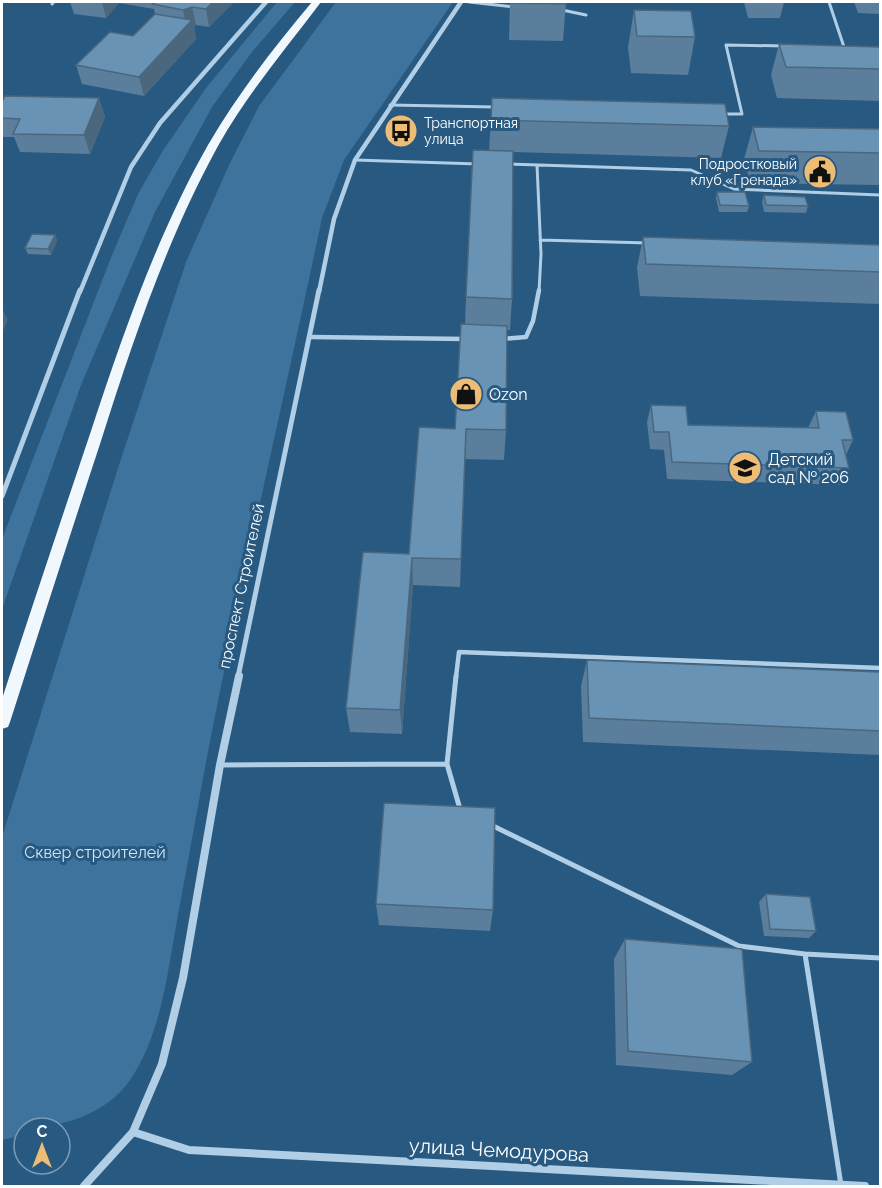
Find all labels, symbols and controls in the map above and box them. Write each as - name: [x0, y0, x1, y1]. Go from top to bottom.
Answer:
- bus stop icon: Транспортная улица: [383, 113, 419, 149]
- place label: Транспортная улица: [424, 115, 518, 147]
- public building icon: Подростковый клуб «Гренада»: [802, 154, 838, 190]
- place label: Подростковый клуб «Гренада»: [690, 156, 797, 188]
- shop icon: Ozon: [448, 376, 484, 412]
- place label: Ozon: [489, 385, 528, 404]
- school or university icon: Детский сад № 206: [727, 450, 763, 486]
- place label: Детский сад № 206: [768, 450, 849, 487]
- street label: проспект Строителей: [215, 502, 268, 670]
- park label: Cквер cтроителей: [24, 843, 166, 862]
- north arrow: [12, 1116, 72, 1176]
- text: С: [37, 1122, 48, 1141]
- street label: улица Чемодурова: [408, 1133, 590, 1167]

